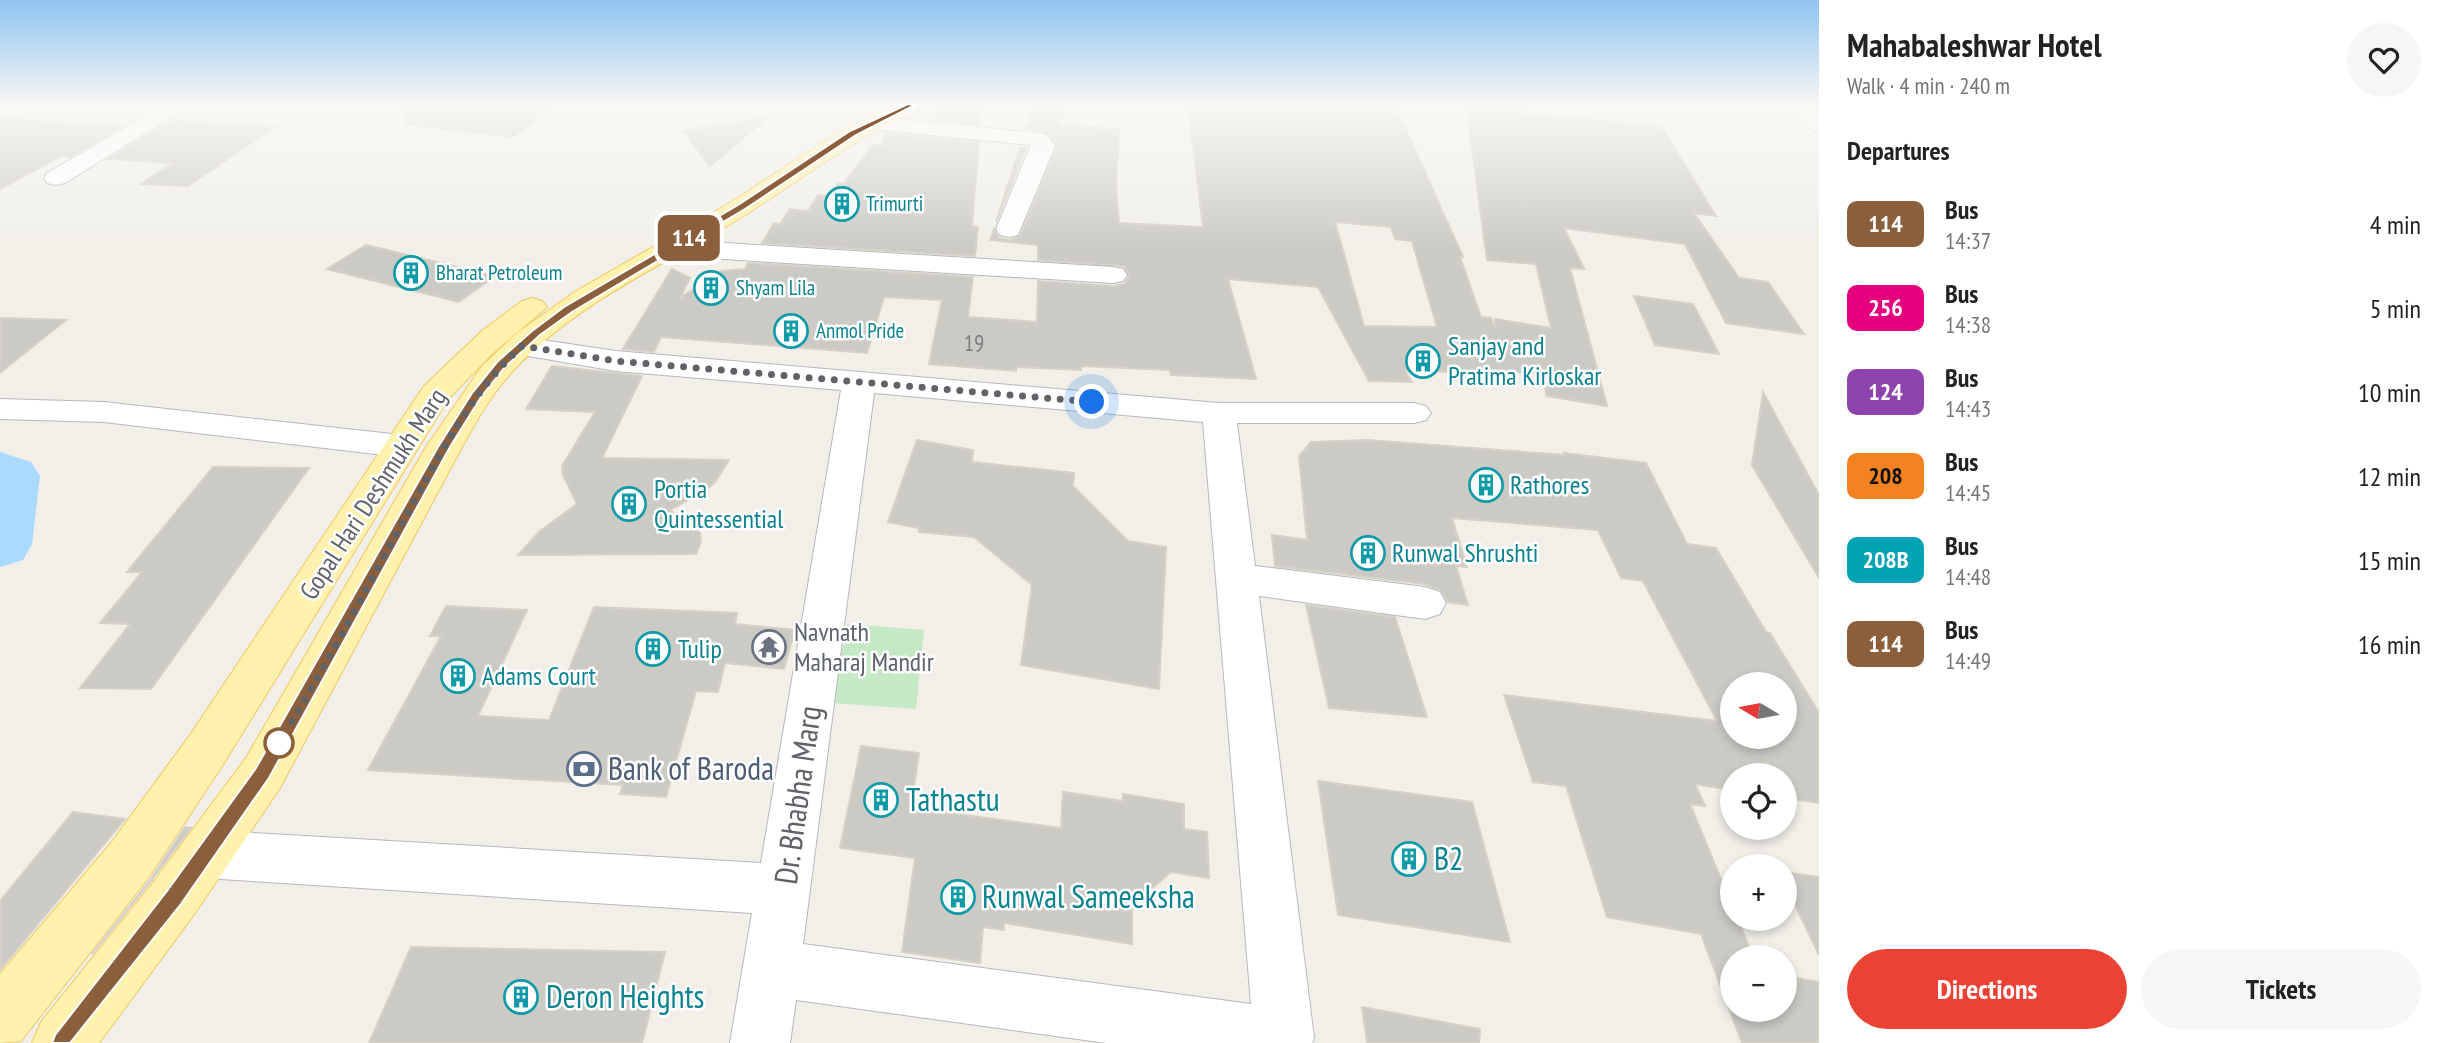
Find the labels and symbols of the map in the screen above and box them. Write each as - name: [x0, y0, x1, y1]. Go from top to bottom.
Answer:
- building icon: Trimurti: [823, 185, 861, 223]
- place label: Trimurti: [866, 190, 923, 217]
- line badge: 114: [649, 215, 729, 261]
- building icon: Bharat Petroleum: [392, 254, 430, 292]
- place label: Bharat Petroleum: [436, 259, 562, 286]
- building icon: Shyam Lila: [692, 269, 730, 307]
- place label: Shyam Lila: [736, 274, 815, 301]
- building icon: Anmol Pride: [772, 312, 810, 350]
- place label: Anmol Pride: [816, 317, 904, 344]
- house number: 19: [964, 328, 984, 357]
- place label: Sanjay and Pratima Kirloskar: [1448, 329, 1601, 392]
- building icon: Sanjay and Pratima Kirloskar: [1404, 342, 1442, 380]
- street label: Gopal Hari Deshmukh Marg: [292, 382, 453, 605]
- your location: [1074, 384, 1109, 419]
- building icon: Rathores: [1467, 466, 1505, 504]
- place label: Rathores: [1510, 468, 1589, 501]
- place label: Portia Quintessential: [654, 472, 783, 535]
- building icon: Portia Quintessential: [610, 485, 648, 523]
- building icon: Runwal Shrushti: [1349, 534, 1387, 572]
- place label: Runwal Shrushti: [1392, 536, 1538, 569]
- place label: Navnath Maharaj Mandir: [794, 615, 934, 678]
- temple icon: Navnath Maharaj Mandir: [750, 628, 788, 666]
- building icon: Tulip: [634, 630, 672, 668]
- place label: Tulip: [678, 632, 722, 665]
- building icon: Adams Court: [439, 657, 477, 695]
- place label: Adams Court: [482, 659, 596, 692]
- north arrow: [1720, 672, 1797, 749]
- street label: Dr. Bhabha Marg: [764, 703, 830, 887]
- unlabelled marker: [264, 728, 294, 758]
- place label: Bank of Baroda: [608, 747, 774, 789]
- bank icon: Bank of Baroda: [565, 750, 603, 788]
- place label: Tathastu: [906, 778, 1000, 820]
- building icon: Tathastu: [862, 781, 900, 819]
- place label: B2: [1434, 837, 1463, 879]
- building icon: B2: [1390, 840, 1428, 878]
- place label: Runwal Sameeksha: [982, 875, 1195, 917]
- building icon: Runwal Sameeksha: [939, 878, 977, 916]
- place label: Deron Heights: [546, 975, 704, 1017]
- building icon: Deron Heights: [502, 978, 540, 1016]

